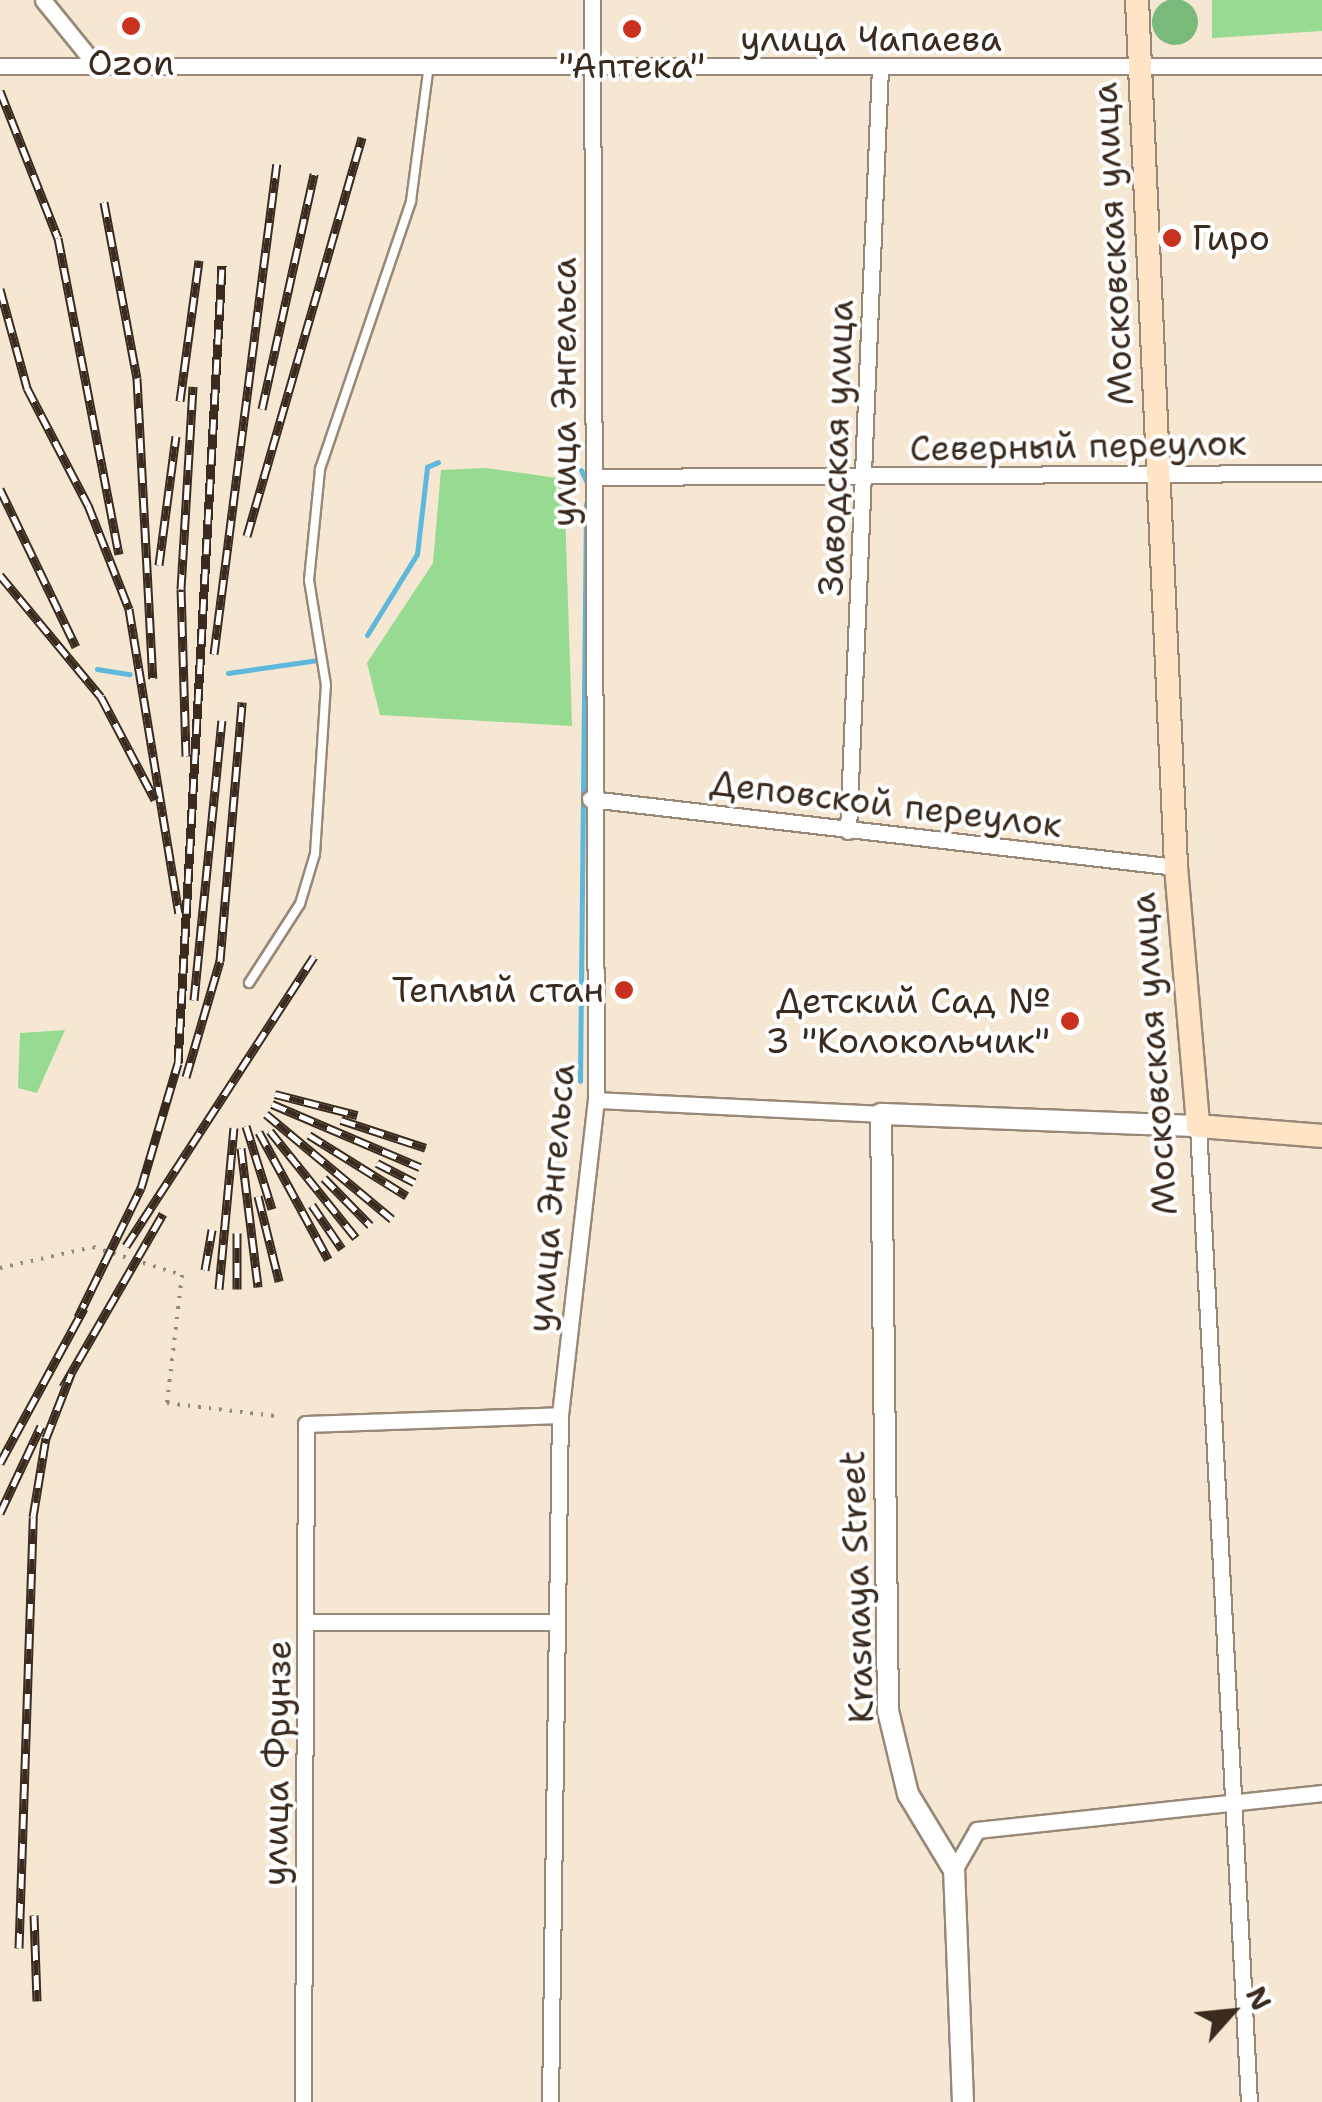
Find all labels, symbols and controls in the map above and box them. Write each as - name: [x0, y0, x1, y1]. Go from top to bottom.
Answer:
- marker: Ozon: [120, 15, 142, 37]
- marker: "Аптека": [621, 18, 643, 40]
- street label: улица Чапаева: [740, 18, 1002, 60]
- place label: Ozon: [88, 42, 174, 84]
- place label: "Аптека": [559, 45, 705, 87]
- street label: Московская улица: [1084, 81, 1142, 407]
- place label: Гиро: [1192, 217, 1270, 259]
- marker: Гиро: [1161, 227, 1183, 249]
- street label: улица Энгельса: [543, 257, 585, 527]
- street label: Заводская улица: [810, 299, 862, 597]
- street label: Северный переулок: [909, 422, 1247, 470]
- street label: Деповской переулок: [708, 762, 1064, 846]
- street label: Московская улица: [1122, 891, 1186, 1217]
- place label: Теплый стан: [392, 969, 604, 1011]
- marker: Теплый стан: [613, 979, 635, 1001]
- place label: Детский Сад № 3 "Колокольчик": [765, 980, 1050, 1062]
- marker: Детский Сад № 3 "Колокольчик": [1059, 1010, 1081, 1032]
- street label: улица Энгельса: [518, 1062, 584, 1334]
- street label: Krasnaya Street: [831, 1450, 883, 1724]
- street label: улица Фрунзе: [254, 1640, 300, 1886]
- north arrow: [1182, 1962, 1282, 2062]
- text: N: [1237, 1980, 1281, 2017]

